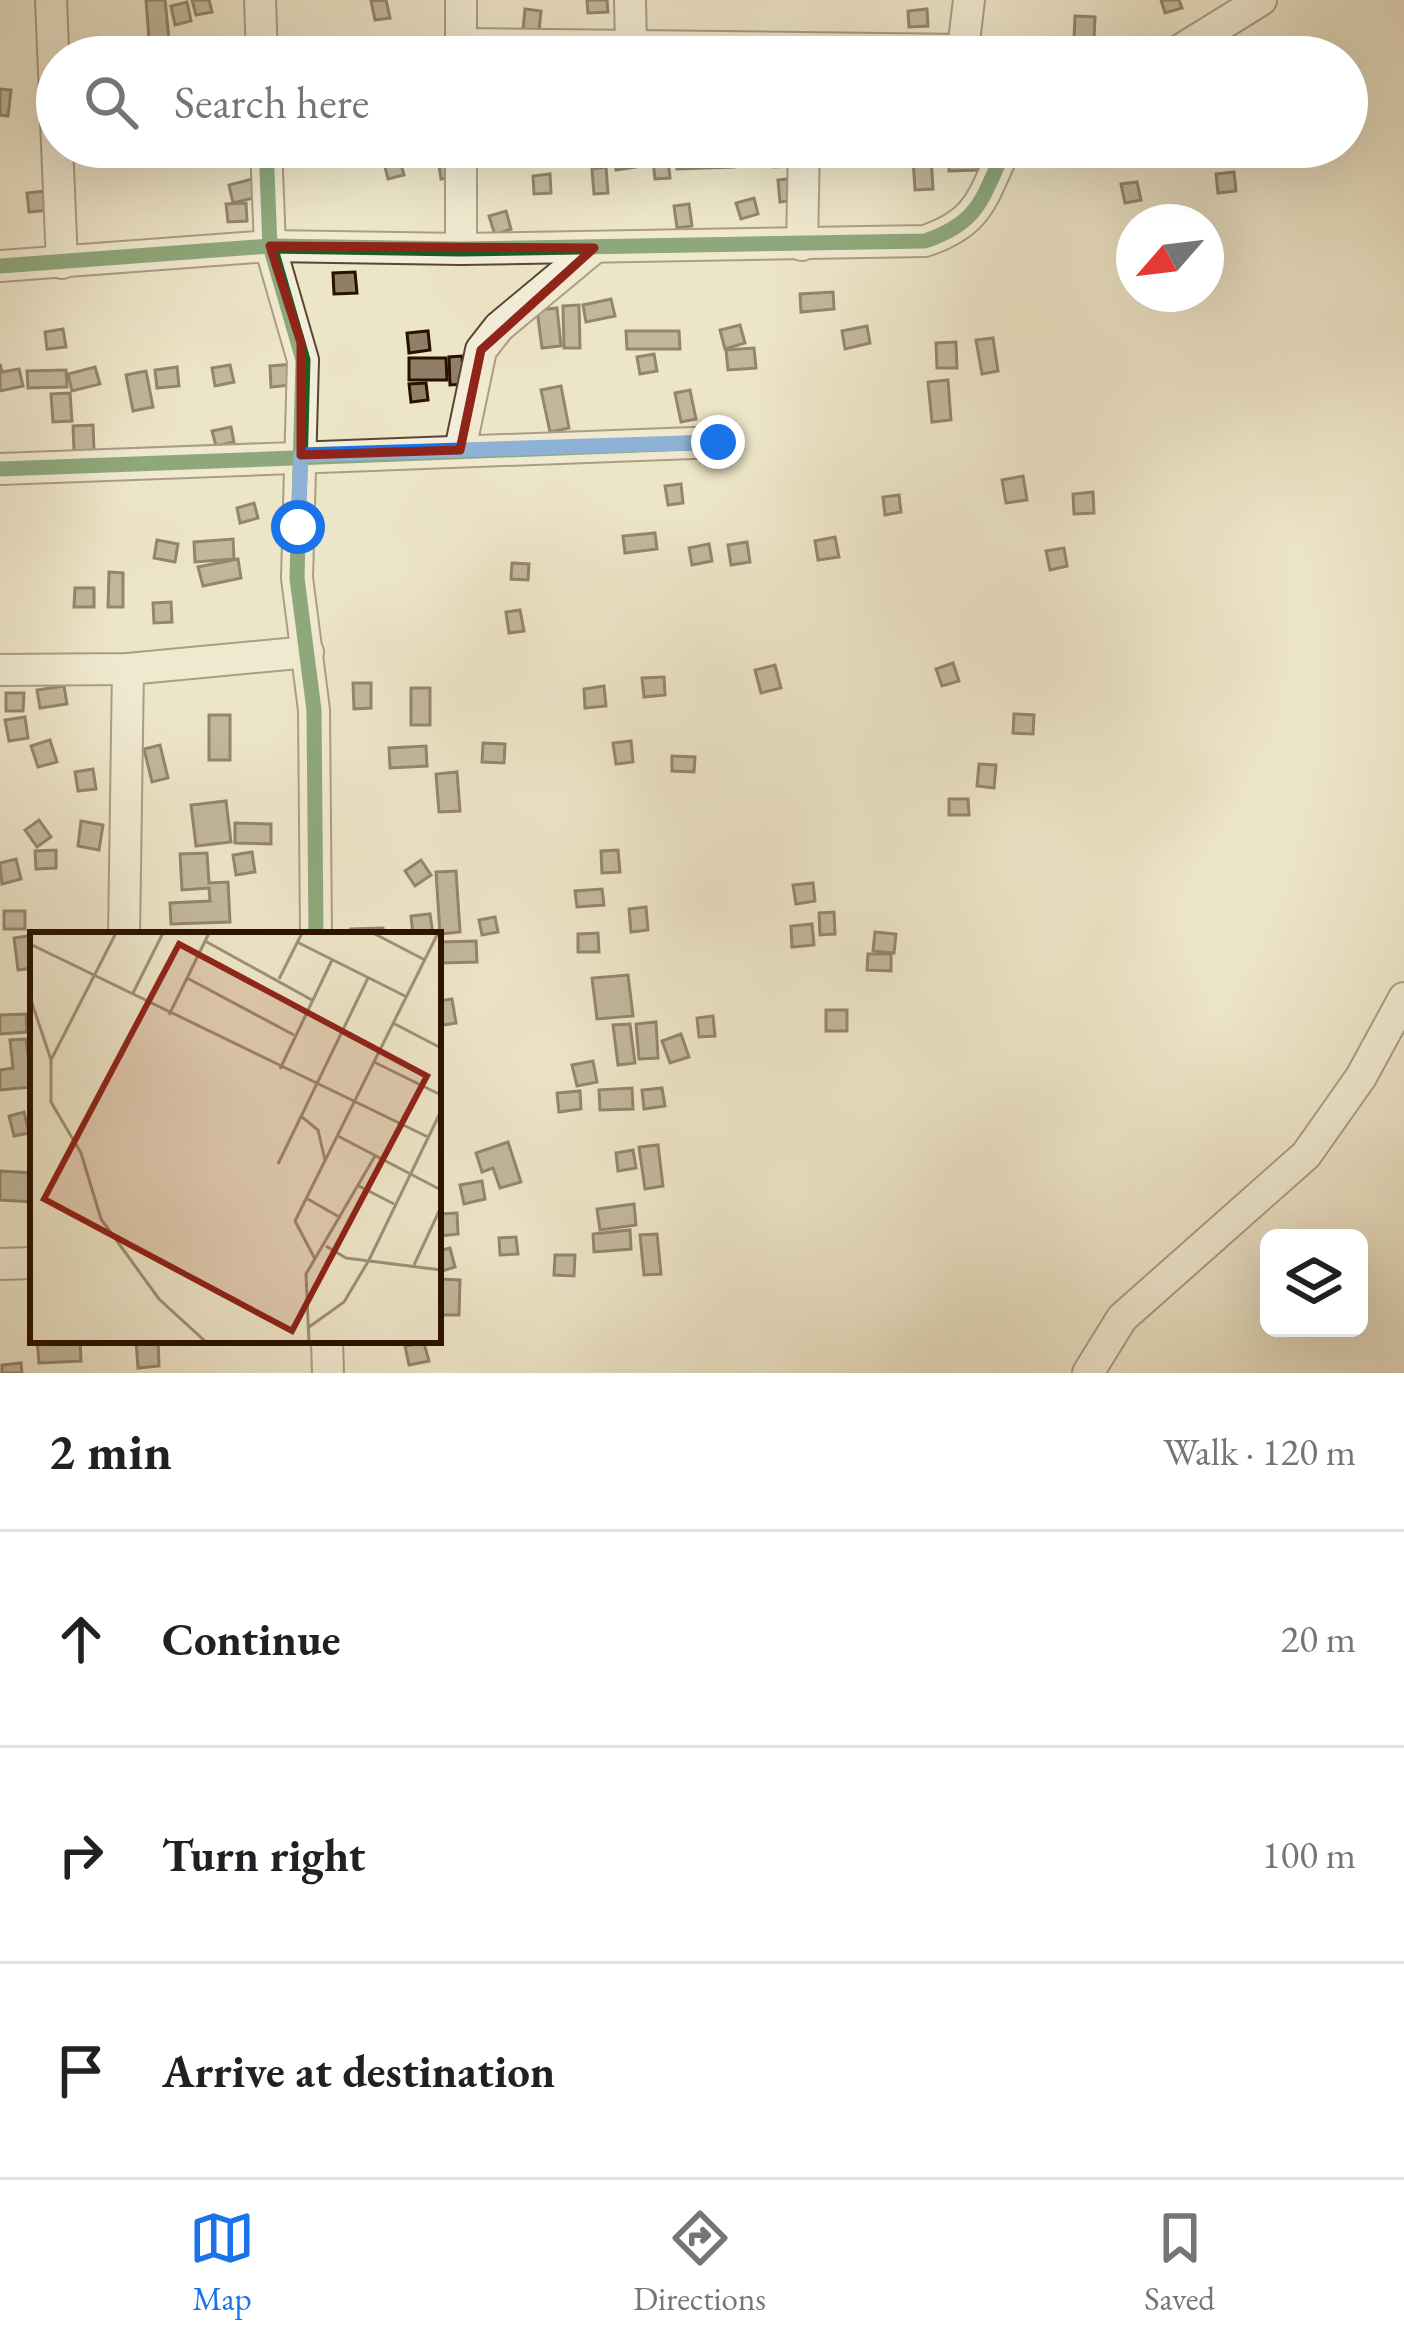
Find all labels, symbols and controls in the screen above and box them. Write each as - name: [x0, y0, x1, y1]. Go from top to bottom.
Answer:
- search box: [36, 36, 1368, 168]
- icon: search: [78, 69, 144, 135]
- text: Search here: [174, 73, 369, 131]
- north arrow: [1116, 204, 1224, 312]
- route end: [691, 415, 745, 469]
- route start: [271, 500, 325, 554]
- inset map: [30, 932, 441, 1343]
- map controls: [1260, 1229, 1368, 1337]
- button: layers: [1260, 1229, 1368, 1337]
- text: 2 min: [48, 1418, 172, 1484]
- text: Walk · 120 m: [1163, 1426, 1356, 1477]
- icon: ahead: [48, 1606, 114, 1672]
- text: Continue: [162, 1610, 340, 1668]
- text: 20 m: [1280, 1613, 1356, 1664]
- icon: right: [48, 1822, 114, 1888]
- text: Turn right: [162, 1826, 365, 1884]
- text: 100 m: [1262, 1829, 1356, 1880]
- icon: arrive: [48, 2038, 114, 2104]
- text: Arrive at destination: [162, 2042, 555, 2100]
- tab: Map: [189, 2205, 255, 2320]
- tab: Directions: [633, 2205, 766, 2320]
- tab: Saved: [1144, 2205, 1215, 2320]

